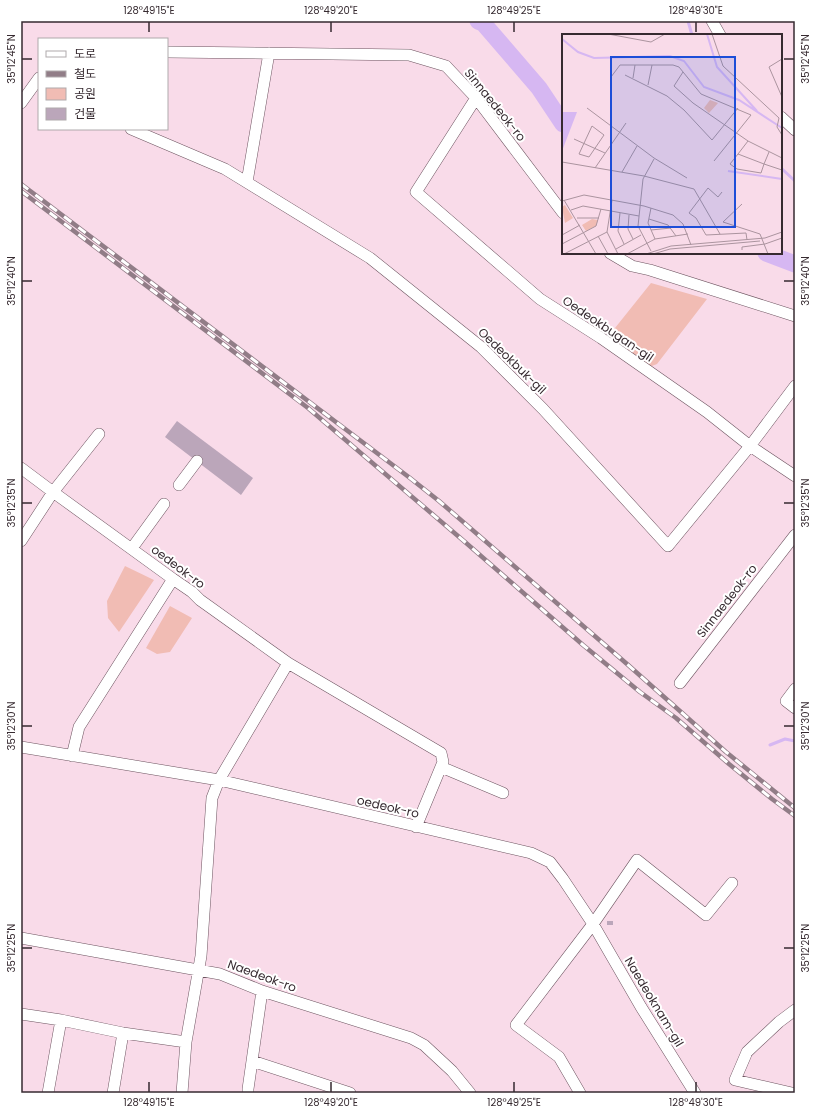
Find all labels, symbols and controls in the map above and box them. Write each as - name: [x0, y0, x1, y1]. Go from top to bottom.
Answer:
- text: 128°49'15"E: [123, 3, 175, 18]
- text: 128°49'20"E: [304, 3, 358, 18]
- text: 128°49'25"E: [487, 3, 541, 18]
- text: 128°49'30"E: [669, 3, 723, 18]
- text: 35°12'45"N: [4, 34, 19, 84]
- inset map: [562, 34, 782, 254]
- text: 35°12'45"N: [798, 34, 813, 84]
- legend: [38, 38, 168, 130]
- text: 도로: [74, 45, 96, 62]
- text: 철도: [74, 65, 96, 82]
- street label: Sinnaedeok-ro: [461, 65, 530, 145]
- text: 공원: [74, 85, 96, 102]
- text: 건물: [74, 105, 96, 122]
- text: 35°12'40"N: [4, 256, 19, 306]
- text: 35°12'40"N: [798, 256, 813, 306]
- street label: Oedeokbugan-gil: [559, 292, 657, 365]
- street label: Oedeokbuk-gil: [474, 324, 550, 398]
- text: 35°12'35"N: [4, 479, 19, 527]
- text: 35°12'35"N: [798, 479, 813, 527]
- street label: oedeok-ro: [148, 541, 209, 593]
- street label: Sinnaedeok-ro: [692, 560, 761, 641]
- text: 35°12'30"N: [4, 702, 19, 750]
- text: 35°12'30"N: [798, 702, 813, 750]
- street label: oedeok-ro: [355, 791, 421, 822]
- text: 35°12'25"N: [4, 924, 19, 972]
- text: 35°12'25"N: [798, 924, 813, 972]
- street label: Naedeoknam-gil: [621, 954, 688, 1050]
- street label: Naedeok-ro: [225, 955, 299, 996]
- text: 128°49'15"E: [123, 1095, 175, 1110]
- text: 128°49'20"E: [304, 1095, 358, 1110]
- text: 128°49'25"E: [487, 1095, 541, 1110]
- text: 128°49'30"E: [669, 1095, 723, 1110]

